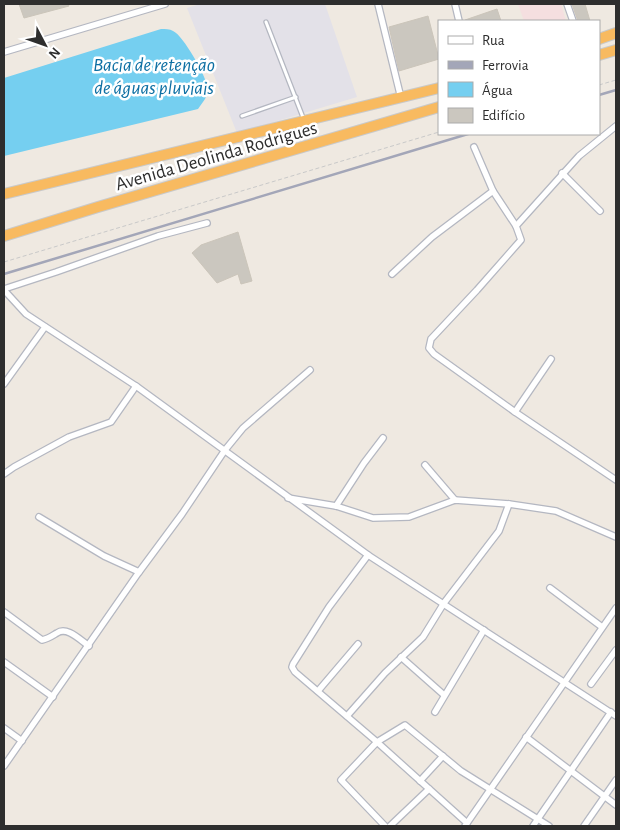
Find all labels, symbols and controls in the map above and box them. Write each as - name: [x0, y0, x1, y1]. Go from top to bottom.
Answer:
- north arrow: [20, 20, 70, 70]
- legend: [438, 20, 600, 135]
- text: Rua: [482, 33, 505, 48]
- text: N: [46, 45, 63, 61]
- water label: Bacia de retenção de águas pluviais: [93, 55, 215, 98]
- text: Ferrovia: [482, 58, 529, 73]
- text: Água: [482, 81, 513, 98]
- text: Edifício: [482, 108, 525, 123]
- street label: Avenida Deolinda Rodrigues: [113, 119, 319, 194]

